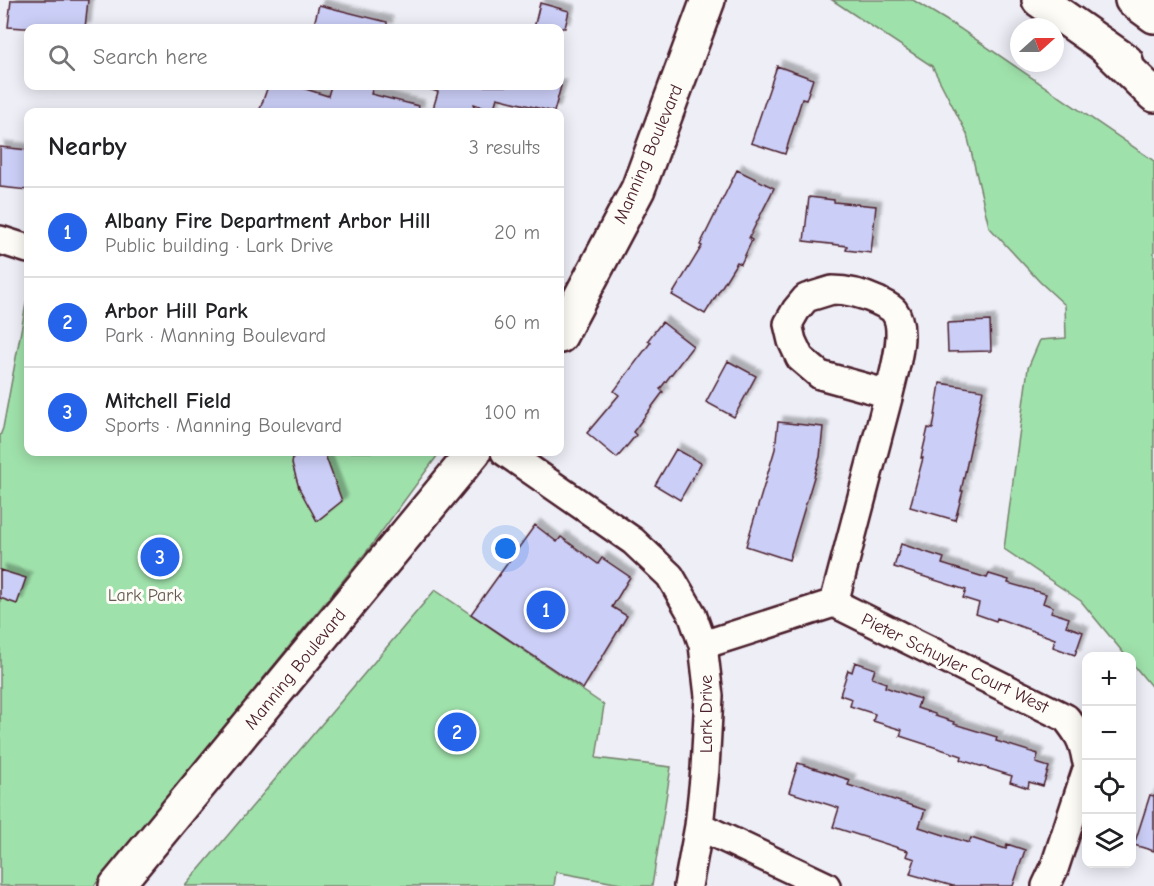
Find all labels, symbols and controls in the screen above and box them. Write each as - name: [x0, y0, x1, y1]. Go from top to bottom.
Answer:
- north arrow: [1010, 18, 1064, 72]
- search box: [24, 24, 564, 90]
- icon: search: [45, 41, 78, 74]
- text: Search here: [93, 44, 208, 70]
- street label: Manning Boulevard: [610, 81, 687, 227]
- text: Nearby: [48, 132, 127, 162]
- text: 3 results: [469, 136, 540, 159]
- text: Albany Fire Department Arbor Hill: [105, 208, 431, 234]
- text: 1: [64, 221, 71, 244]
- text: 20 m: [494, 221, 540, 244]
- text: Public building · Lark Drive: [105, 234, 333, 257]
- text: Arbor Hill Park: [105, 298, 248, 324]
- text: 2: [63, 311, 72, 334]
- text: 60 m: [494, 311, 540, 334]
- text: Park · Manning Boulevard: [105, 324, 326, 347]
- text: Mitchell Field: [105, 388, 231, 414]
- text: 3: [63, 401, 72, 424]
- text: 100 m: [485, 401, 540, 424]
- text: Sports · Manning Boulevard: [105, 414, 342, 437]
- pin: 3: [140, 534, 180, 580]
- your location: [491, 534, 520, 563]
- park label: Lark Park: [108, 585, 182, 606]
- pin: 1: [526, 588, 566, 632]
- street label: Manning Boulevard: [240, 605, 351, 734]
- street label: Pieter Schuyler Court West: [858, 609, 1053, 718]
- map controls: [1082, 652, 1136, 868]
- button: +: [1082, 652, 1136, 706]
- street label: Lark Drive: [696, 675, 717, 753]
- button: −: [1082, 706, 1136, 760]
- pin: 2: [438, 710, 476, 754]
- button: locate: [1082, 760, 1136, 814]
- button: layers: [1082, 814, 1136, 868]

